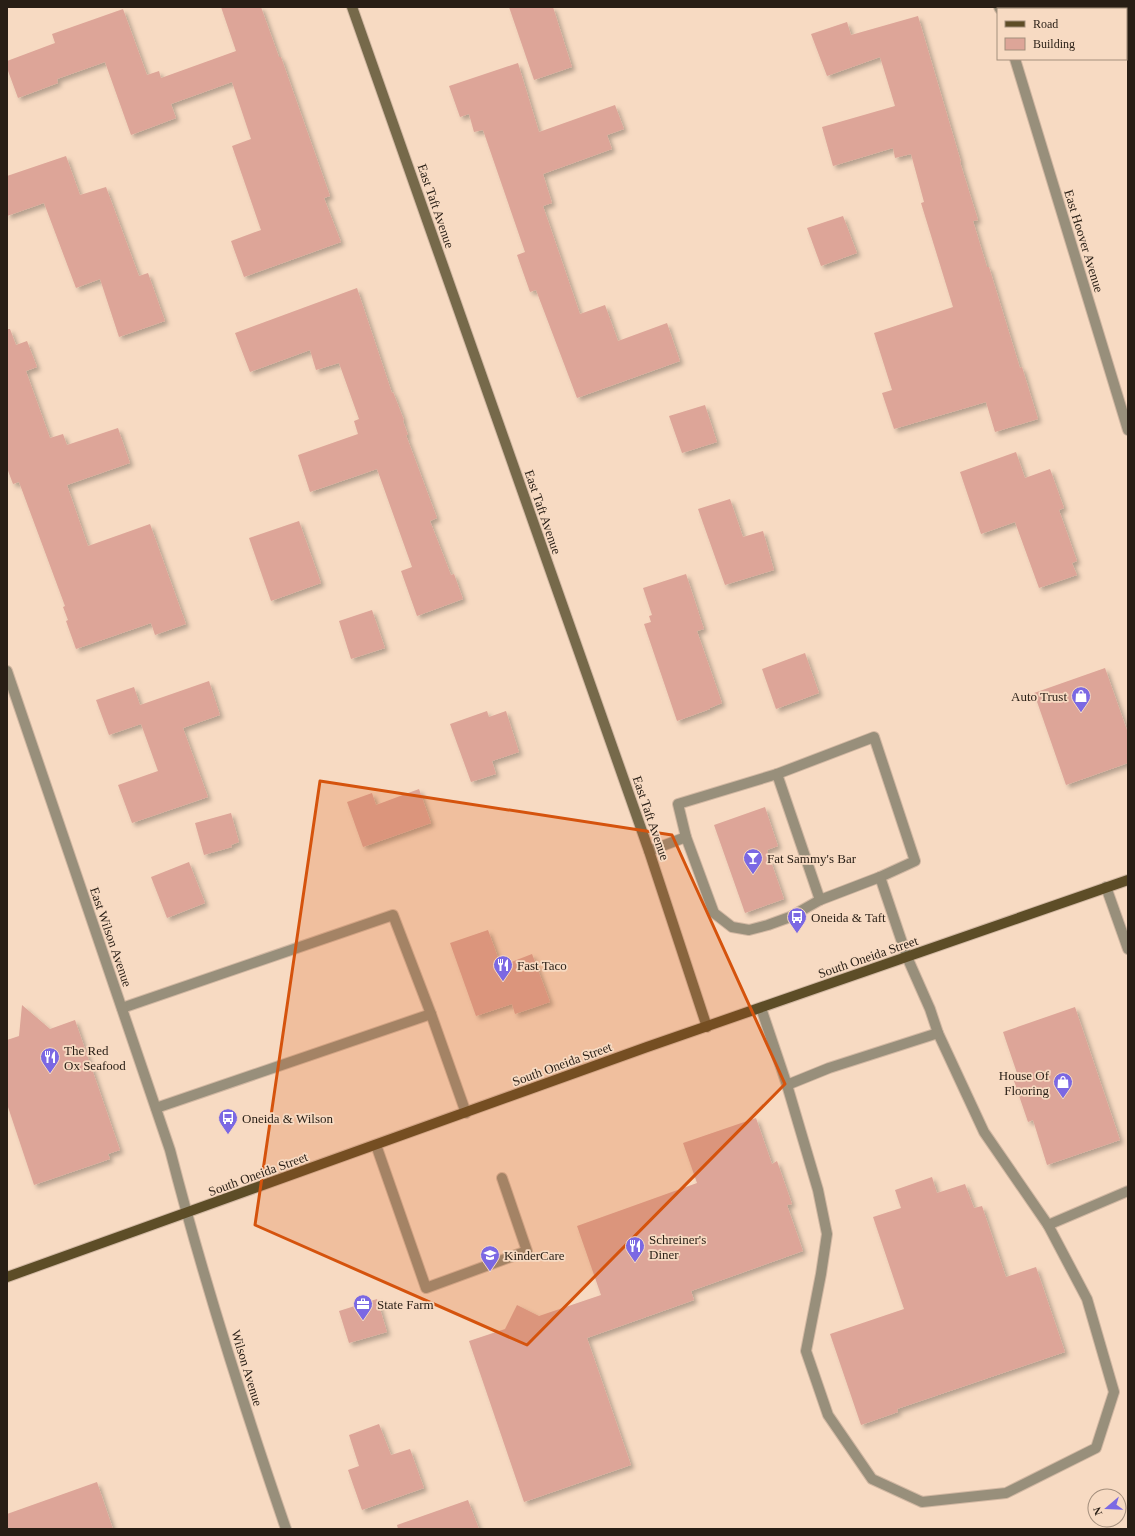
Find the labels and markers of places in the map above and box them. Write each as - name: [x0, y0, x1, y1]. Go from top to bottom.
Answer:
- shop icon: Auto Trust: [1070, 685, 1092, 713]
- place label: Auto Trust: [1011, 689, 1067, 704]
- bar icon: Fat Sammy's Bar: [742, 847, 764, 875]
- place label: Fat Sammy's Bar: [767, 851, 857, 866]
- bus stop icon: Oneida & Taft: [786, 906, 808, 934]
- place label: Oneida & Taft: [811, 910, 886, 925]
- restaurant icon: Fast Taco: [492, 954, 514, 982]
- place label: Fast Taco: [517, 958, 567, 973]
- place label: The Red Ox Seafood: [64, 1043, 126, 1073]
- restaurant icon: The Red Ox Seafood: [39, 1046, 61, 1074]
- place label: House Of Flooring: [999, 1068, 1050, 1098]
- shop icon: House Of Flooring: [1052, 1071, 1074, 1099]
- bus stop icon: Oneida & Wilson: [217, 1107, 239, 1135]
- place label: Oneida & Wilson: [242, 1111, 333, 1126]
- place label: Schreiner's Diner: [649, 1232, 706, 1262]
- restaurant icon: Schreiner's Diner: [624, 1235, 646, 1263]
- school or university icon: KinderCare: [479, 1244, 501, 1272]
- place label: KinderCare: [504, 1248, 565, 1263]
- office icon: State Farm: [352, 1293, 374, 1321]
- place label: State Farm: [377, 1297, 434, 1312]

